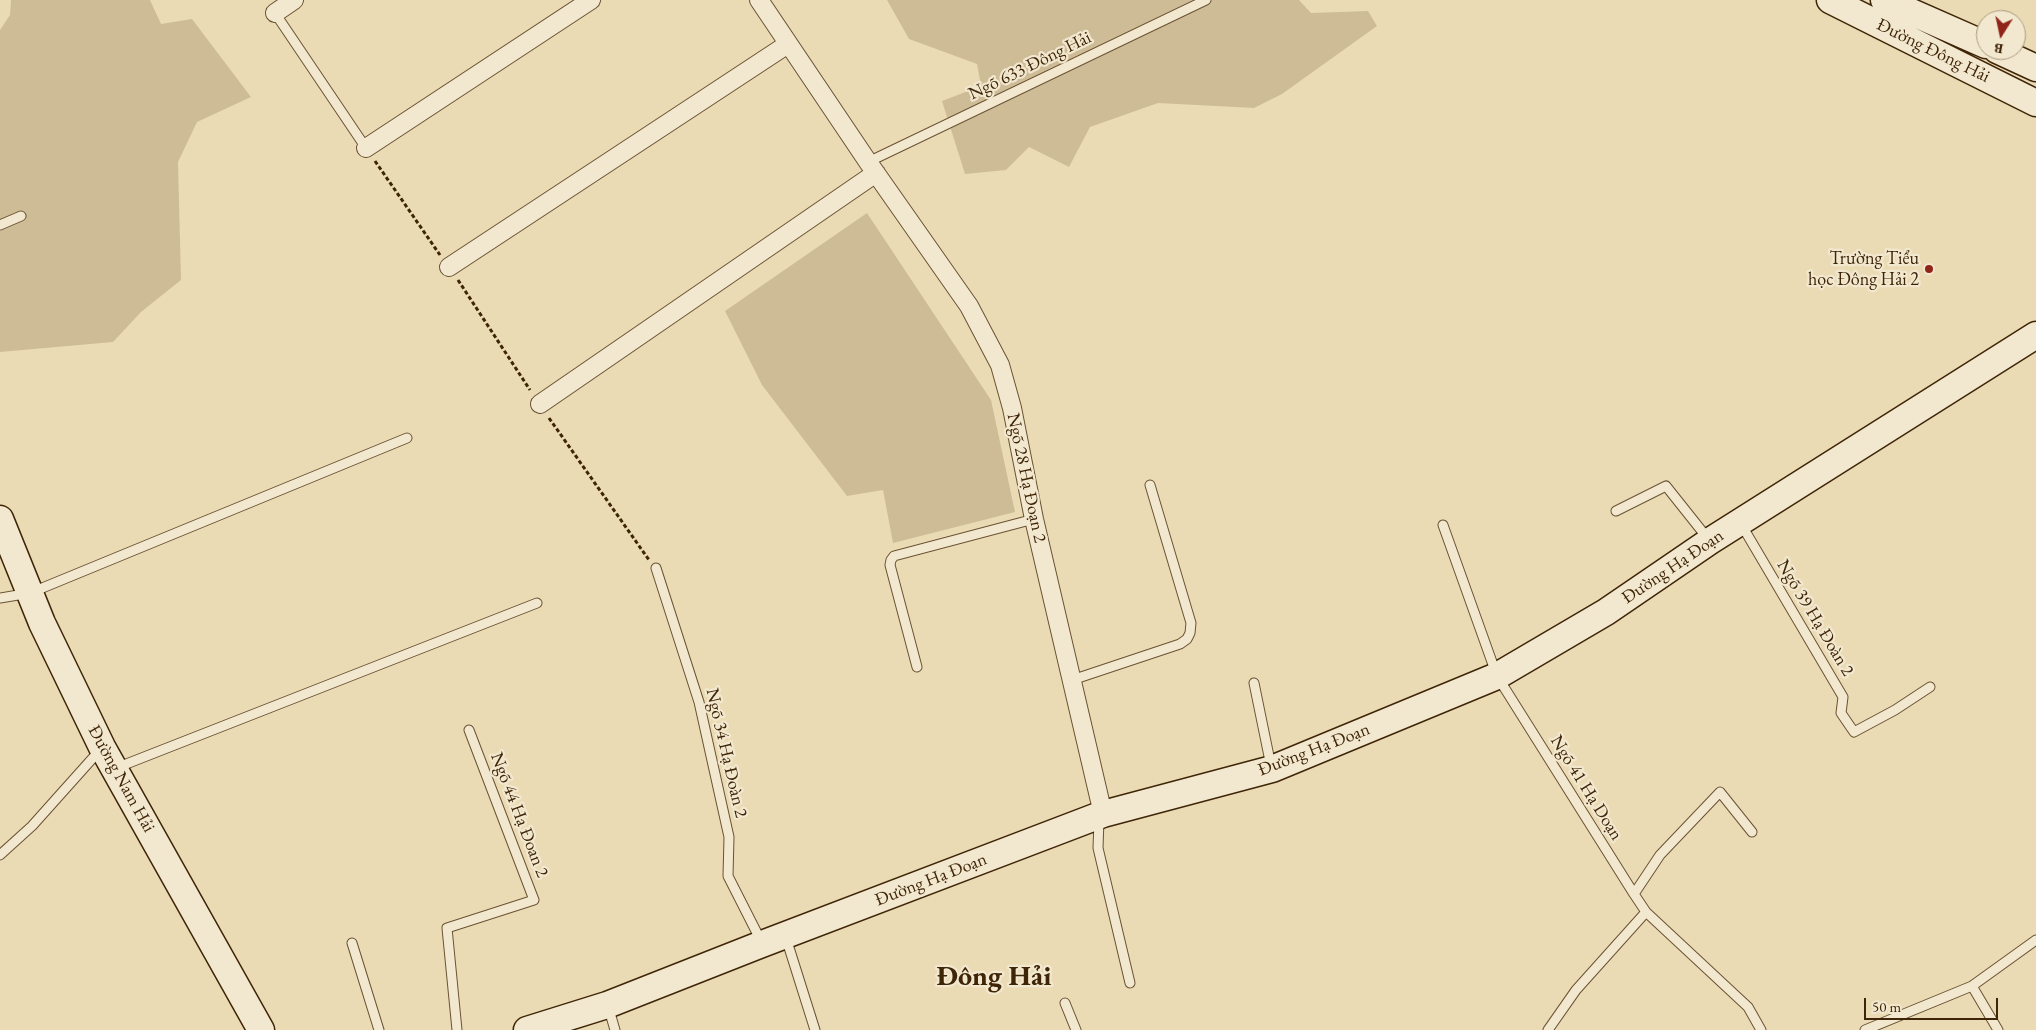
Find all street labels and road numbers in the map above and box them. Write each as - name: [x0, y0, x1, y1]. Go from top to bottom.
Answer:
- street label: Đường Đông Hải: [1873, 14, 1993, 88]
- street label: Ngõ 633 Đông Hải: [965, 27, 1095, 105]
- street label: Ngõ 28 Hạ Đoạn 2: [1002, 411, 1050, 545]
- street label: Đường Hạ Đoạn: [1618, 525, 1728, 609]
- street label: Ngõ 39 Hạ Đoàn 2: [1772, 556, 1858, 680]
- street label: Ngõ 34 Hạ Đoàn 2: [701, 686, 751, 820]
- street label: Đường Hạ Đoạn: [1255, 719, 1373, 781]
- street label: Đường Nam Hải: [83, 722, 159, 836]
- street label: Ngõ 41 Hạ Doạn: [1545, 732, 1627, 844]
- street label: Ngõ 44 Hạ Đoan 2: [485, 750, 553, 880]
- street label: Đường Hạ Đoạn: [872, 849, 990, 911]

